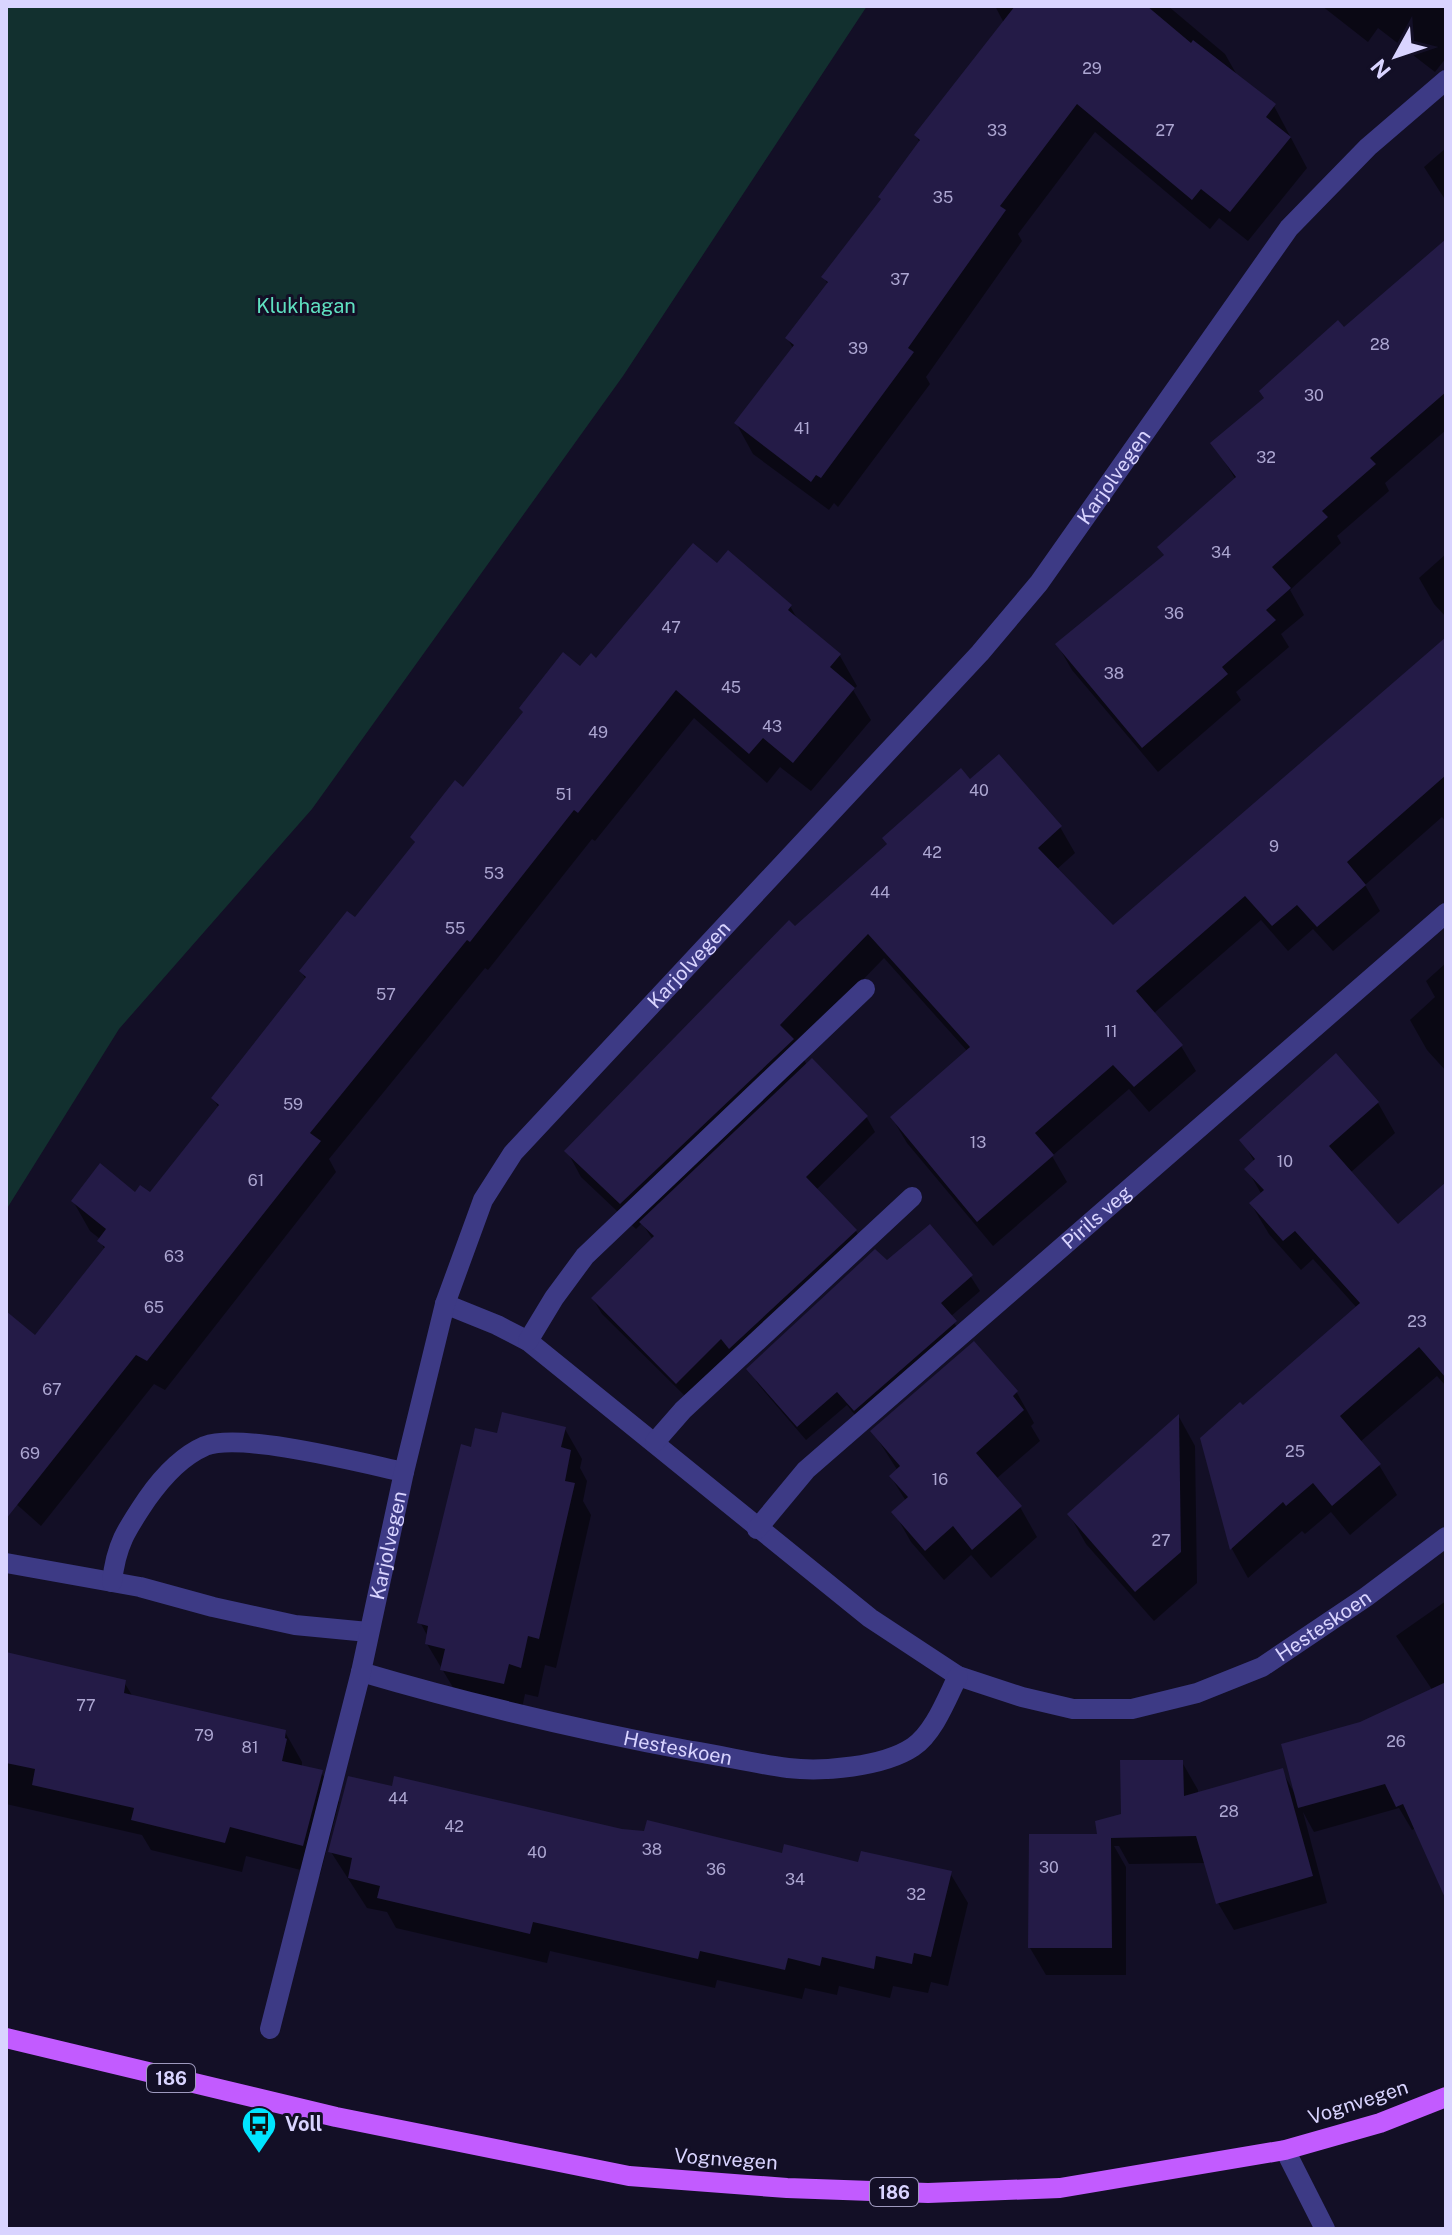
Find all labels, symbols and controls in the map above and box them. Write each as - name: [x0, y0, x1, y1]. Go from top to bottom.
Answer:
- north arrow: [1356, 16, 1436, 96]
- text: N: [1365, 54, 1396, 84]
- house number: 29: [1082, 59, 1102, 78]
- house number: 33: [987, 121, 1007, 140]
- house number: 27: [1155, 121, 1175, 140]
- house number: 35: [933, 188, 953, 207]
- house number: 37: [890, 270, 910, 289]
- park label: Klukhagan: [256, 294, 356, 318]
- house number: 28: [1370, 335, 1390, 354]
- house number: 39: [848, 339, 868, 358]
- house number: 30: [1304, 386, 1324, 405]
- house number: 41: [794, 419, 810, 438]
- street label: Karjolvegen: [1072, 425, 1155, 529]
- house number: 32: [1256, 448, 1276, 467]
- house number: 34: [1211, 543, 1231, 562]
- house number: 36: [1164, 604, 1184, 623]
- house number: 47: [661, 618, 681, 637]
- house number: 38: [1104, 664, 1124, 683]
- house number: 45: [721, 678, 741, 697]
- house number: 43: [762, 717, 782, 736]
- house number: 49: [588, 723, 608, 742]
- house number: 40: [969, 781, 989, 800]
- house number: 51: [556, 785, 572, 804]
- house number: 9: [1269, 837, 1279, 856]
- house number: 42: [922, 843, 942, 862]
- house number: 53: [484, 864, 504, 883]
- house number: 44: [870, 883, 890, 902]
- street label: Karjolvegen: [642, 916, 735, 1013]
- house number: 55: [445, 919, 465, 938]
- house number: 57: [376, 985, 396, 1004]
- house number: 11: [1104, 1022, 1118, 1041]
- house number: 59: [283, 1095, 303, 1114]
- house number: 13: [970, 1133, 986, 1152]
- house number: 10: [1277, 1152, 1293, 1171]
- house number: 61: [248, 1171, 264, 1190]
- street label: Pirils veg: [1057, 1180, 1137, 1254]
- house number: 63: [164, 1247, 184, 1266]
- house number: 65: [144, 1298, 164, 1317]
- house number: 23: [1407, 1312, 1427, 1331]
- house number: 67: [42, 1380, 62, 1399]
- house number: 25: [1285, 1442, 1305, 1461]
- house number: 69: [20, 1444, 40, 1463]
- house number: 16: [932, 1470, 948, 1489]
- street label: Karjolvegen: [365, 1489, 412, 1602]
- house number: 27: [1151, 1531, 1171, 1550]
- street label: Hesteskoen: [1271, 1585, 1376, 1667]
- house number: 77: [76, 1696, 96, 1715]
- house number: 79: [194, 1726, 214, 1745]
- street label: Hesteskoen: [621, 1726, 734, 1770]
- house number: 26: [1386, 1732, 1406, 1751]
- house number: 81: [242, 1738, 258, 1757]
- house number: 44: [388, 1789, 408, 1808]
- house number: 28: [1219, 1802, 1239, 1821]
- house number: 42: [444, 1817, 464, 1836]
- house number: 38: [642, 1840, 662, 1859]
- house number: 40: [527, 1843, 547, 1862]
- house number: 30: [1039, 1858, 1059, 1877]
- house number: 36: [706, 1860, 726, 1879]
- house number: 34: [785, 1870, 805, 1889]
- house number: 32: [906, 1885, 926, 1904]
- road number: 186: [147, 2064, 195, 2092]
- street label: Vognvegen: [1305, 2075, 1411, 2129]
- bus stop icon: Voll: [240, 2105, 278, 2155]
- place label: Voll: [285, 2112, 322, 2136]
- street label: Vognvegen: [674, 2143, 778, 2175]
- road number: 186: [870, 2178, 918, 2206]

